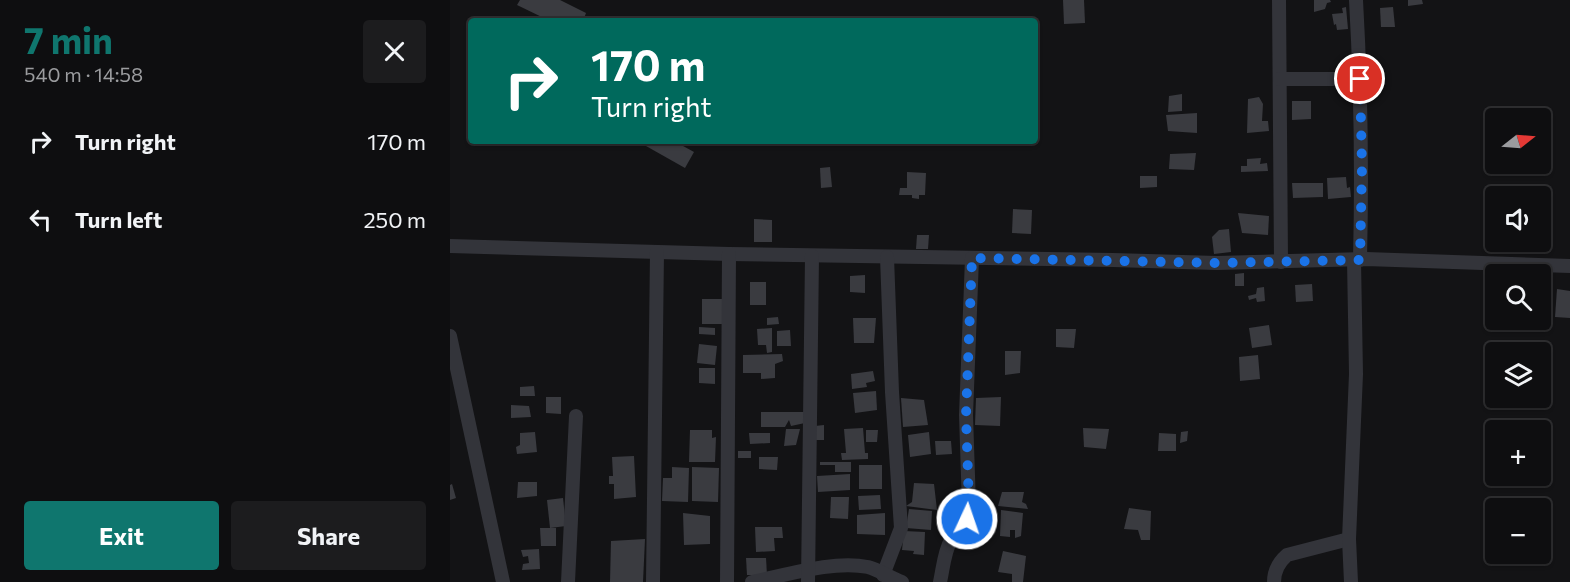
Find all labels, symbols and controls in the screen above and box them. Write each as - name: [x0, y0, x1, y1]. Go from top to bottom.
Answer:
- text: 7 min: [24, 17, 113, 61]
- button: close: [363, 20, 426, 83]
- text: 170 m: [591, 38, 705, 90]
- icon: right: [492, 42, 570, 120]
- pin: [1334, 53, 1385, 104]
- text: 540 m · 14:58: [24, 62, 143, 86]
- icon: arrive: [1343, 62, 1376, 95]
- text: Turn right: [591, 90, 711, 123]
- north arrow: [1485, 108, 1551, 174]
- map controls: [1485, 108, 1551, 564]
- icon: right: [24, 125, 57, 158]
- text: Turn right: [75, 128, 176, 155]
- text: 170 m: [367, 128, 426, 155]
- button: sound: [1485, 186, 1551, 252]
- icon: left: [24, 203, 57, 236]
- text: Turn left: [75, 206, 162, 233]
- text: 250 m: [363, 206, 426, 233]
- button: search: [1485, 264, 1551, 330]
- button: layers: [1485, 342, 1551, 408]
- button: +: [1485, 420, 1551, 486]
- position arrow: [935, 487, 999, 551]
- button: −: [1485, 498, 1551, 564]
- button: Exit: [24, 501, 219, 570]
- button: Share: [231, 501, 426, 570]

